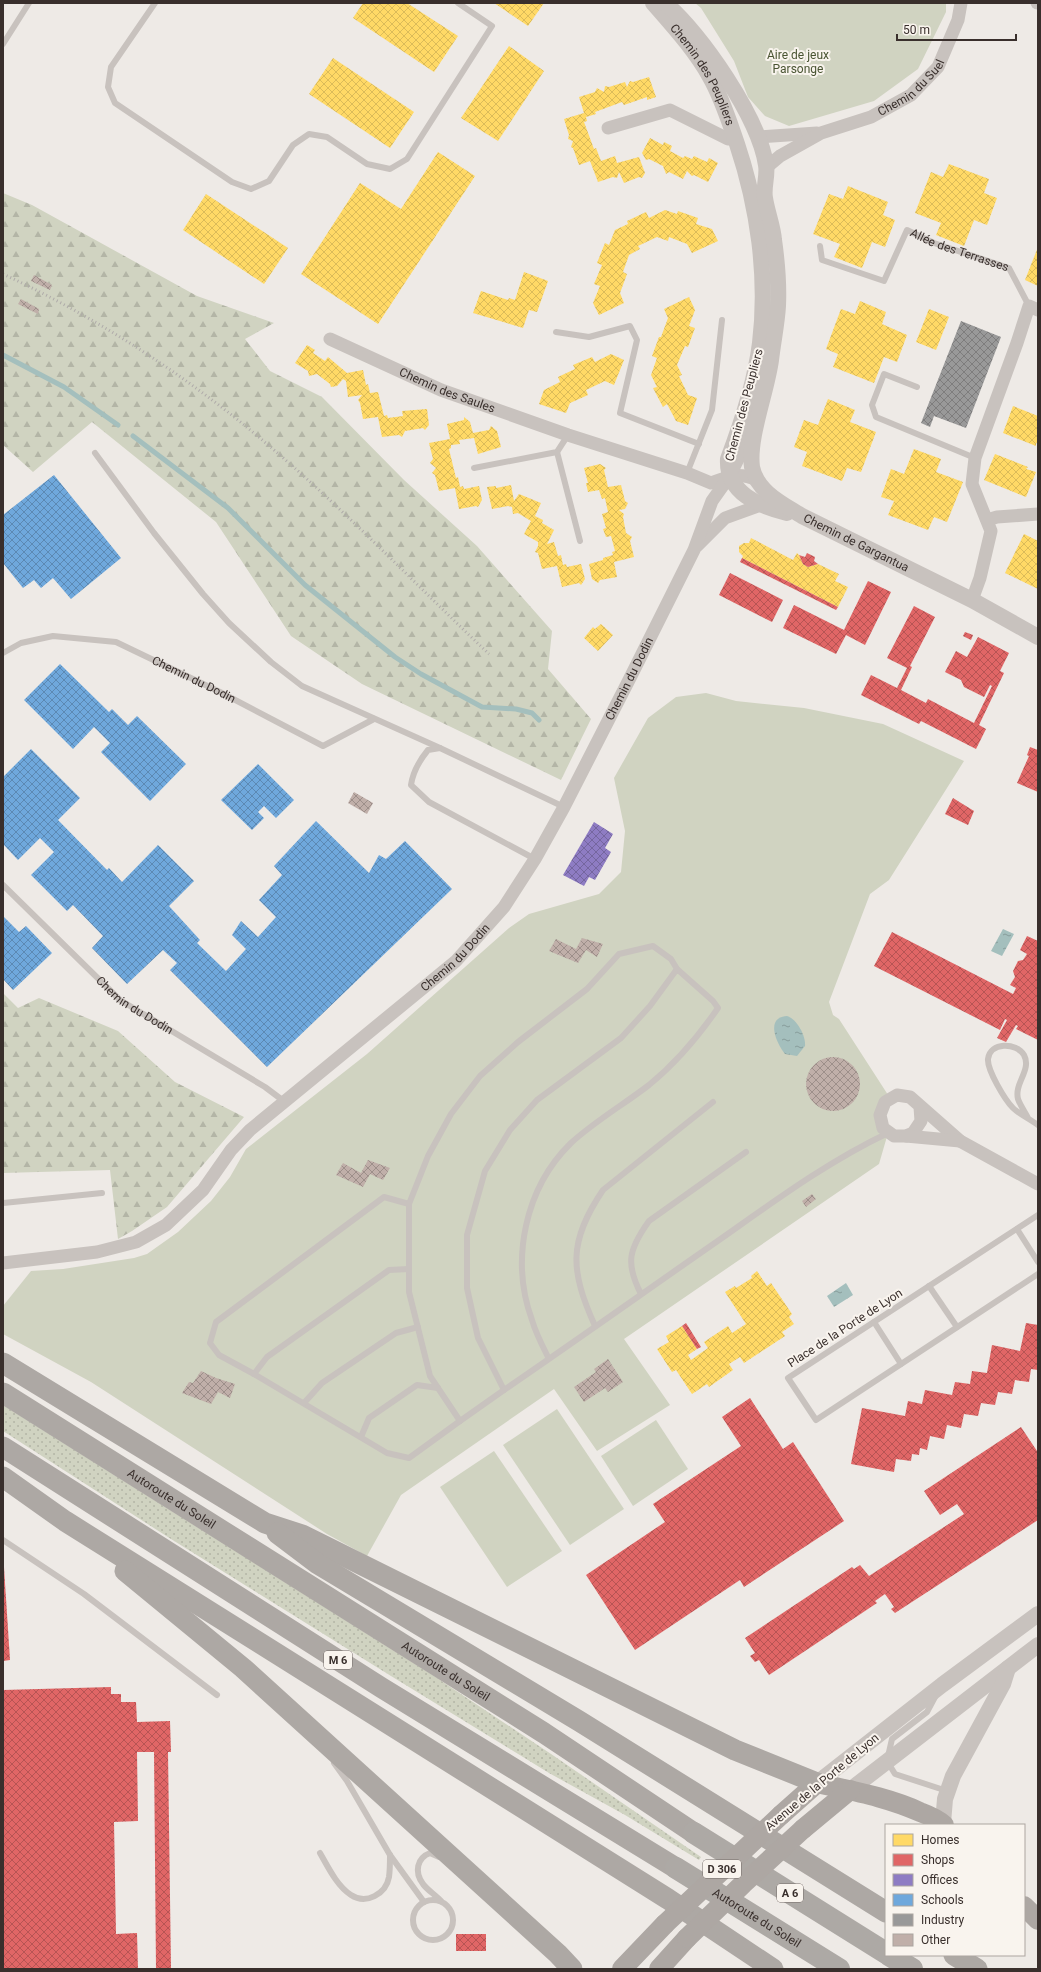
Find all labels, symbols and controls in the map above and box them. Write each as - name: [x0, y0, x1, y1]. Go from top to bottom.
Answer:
- scale bar: [897, 16, 1016, 42]
- street label: Chemin des Peupliers: [667, 21, 737, 127]
- text: 50 m: [903, 23, 930, 37]
- park label: Aire de jeux Parsonge: [767, 48, 829, 76]
- street label: Chemin du Suel: [875, 57, 947, 119]
- street label: Allée des Terrasses: [908, 226, 1011, 274]
- street label: Chemin des Peupliers: [722, 347, 766, 463]
- street label: Chemin des Saules: [397, 365, 497, 416]
- street label: Chemin de Gargantua: [801, 511, 911, 575]
- street label: Chemin du Dodin: [603, 635, 656, 723]
- street label: Chemin du Dodin: [150, 653, 238, 706]
- street label: Chemin du Dodin: [418, 921, 493, 994]
- street label: Chemin du Dodin: [93, 973, 176, 1037]
- street label: Place de la Porte de Lyon: [785, 1286, 905, 1370]
- street label: Autoroute du Soleil: [125, 1466, 218, 1532]
- street label: Autoroute du Soleil: [399, 1638, 492, 1704]
- road number: M 6: [324, 1651, 352, 1669]
- street label: Avenue de la Porte de Lyon: [763, 1730, 881, 1834]
- legend: [885, 1824, 1025, 1956]
- text: Homes: [921, 1833, 959, 1847]
- text: Shops: [921, 1853, 955, 1867]
- road number: D 306: [703, 1860, 741, 1878]
- text: Offices: [921, 1873, 958, 1887]
- road number: A 6: [777, 1884, 803, 1902]
- street label: Autoroute du Soleil: [710, 1885, 803, 1951]
- text: Schools: [921, 1893, 964, 1907]
- text: Industry: [921, 1913, 965, 1927]
- text: Other: [921, 1933, 950, 1947]

